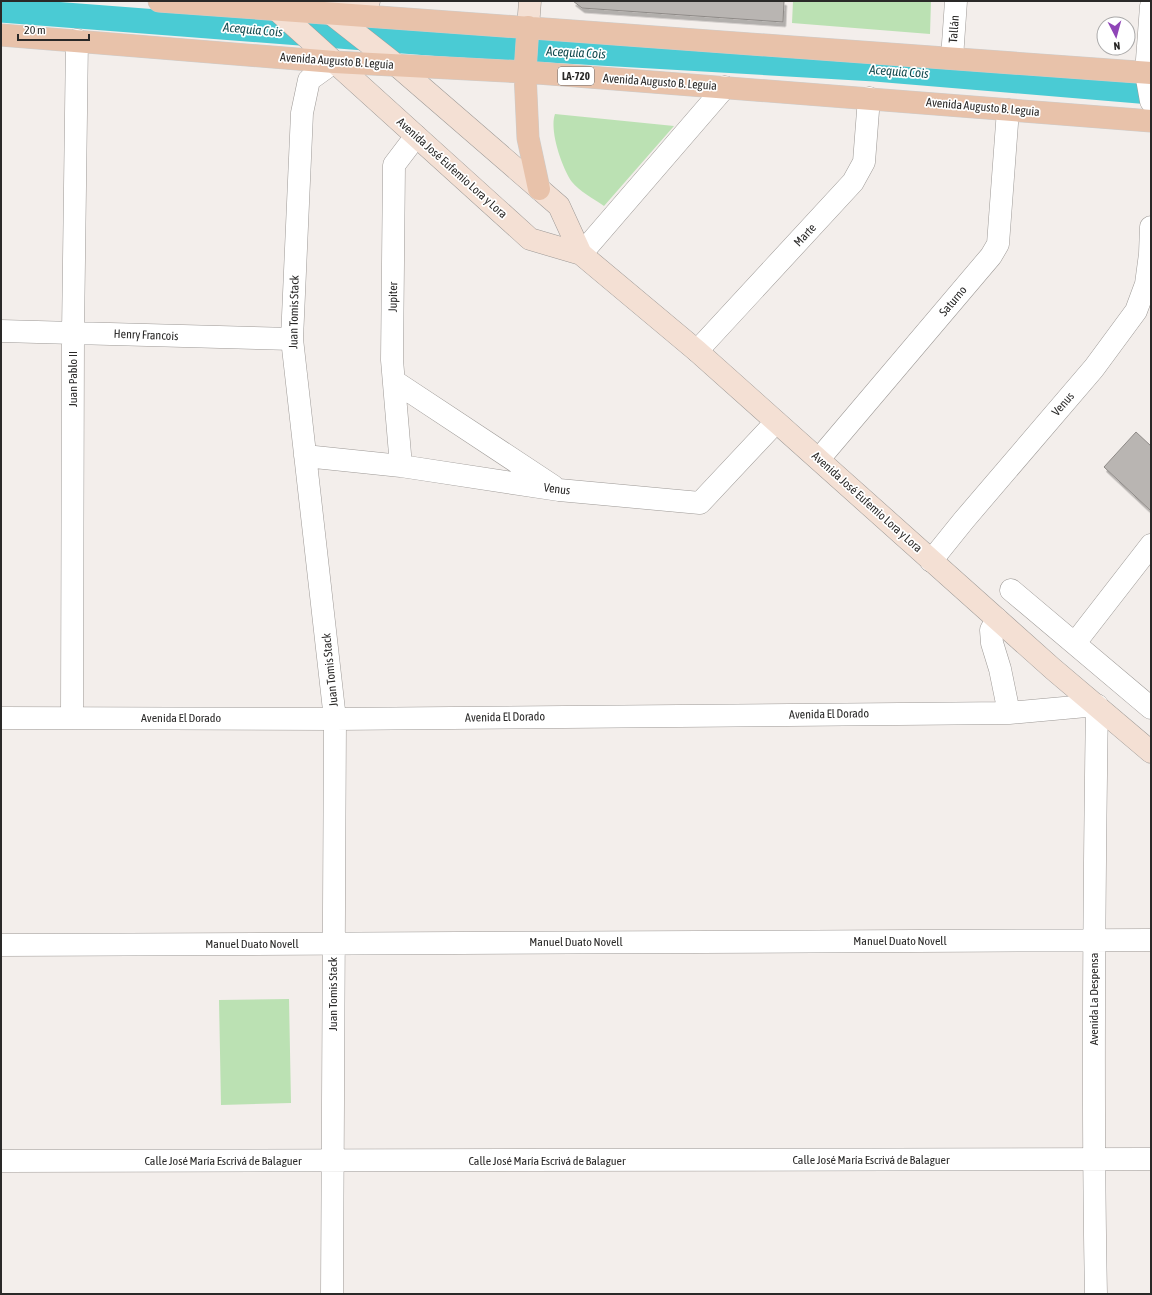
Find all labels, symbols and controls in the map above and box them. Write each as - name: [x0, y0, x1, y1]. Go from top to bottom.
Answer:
- street label: Tallán: [946, 15, 962, 43]
- scale bar: [18, 16, 89, 42]
- north arrow: [1096, 16, 1136, 56]
- water label: Acequia Cois: [222, 19, 284, 40]
- text: 20 m: [24, 23, 46, 37]
- text: N: [1113, 40, 1121, 52]
- water label: Acequia Cois: [545, 43, 607, 62]
- street label: Avenida Augusto B. Leguia: [280, 50, 394, 72]
- water label: Acequia Cois: [868, 62, 930, 81]
- road number: LA-720: [558, 67, 594, 85]
- street label: Avenida Augusto B. Leguia: [603, 71, 717, 93]
- street label: Avenida Augusto B. Leguia: [926, 95, 1040, 119]
- street label: Avenida José Eufemio Lora y Lora: [394, 115, 510, 221]
- street label: Marte: [791, 221, 819, 249]
- street label: Juan Tomis Stack: [286, 274, 302, 349]
- street label: Jupiter: [386, 281, 400, 312]
- street label: Saturno: [936, 283, 970, 319]
- street label: Henry Francois: [113, 327, 179, 343]
- street label: Juan Pablo II: [66, 351, 80, 407]
- street label: Venus: [1049, 389, 1077, 419]
- street label: Avenida José Eufemio Lora y Lora: [809, 449, 925, 555]
- street label: Venus: [543, 480, 571, 498]
- street label: Juan Tomis Stack: [319, 632, 341, 708]
- street label: Avenida El Dorado: [789, 706, 870, 722]
- street label: Avenida El Dorado: [465, 709, 546, 725]
- street label: Avenida El Dorado: [141, 711, 221, 725]
- street label: Manuel Duato Novell: [853, 934, 948, 948]
- street label: Manuel Duato Novell: [529, 935, 624, 949]
- street label: Manuel Duato Novell: [205, 937, 300, 951]
- street label: Avenida La Despensa: [1087, 953, 1101, 1045]
- street label: Juan Tomis Stack: [326, 956, 340, 1031]
- street label: Calle José María Escrivá de Balaguer: [792, 1153, 950, 1167]
- street label: Calle José María Escrivá de Balaguer: [144, 1154, 302, 1168]
- street label: Calle José María Escrivá de Balaguer: [468, 1154, 626, 1168]

